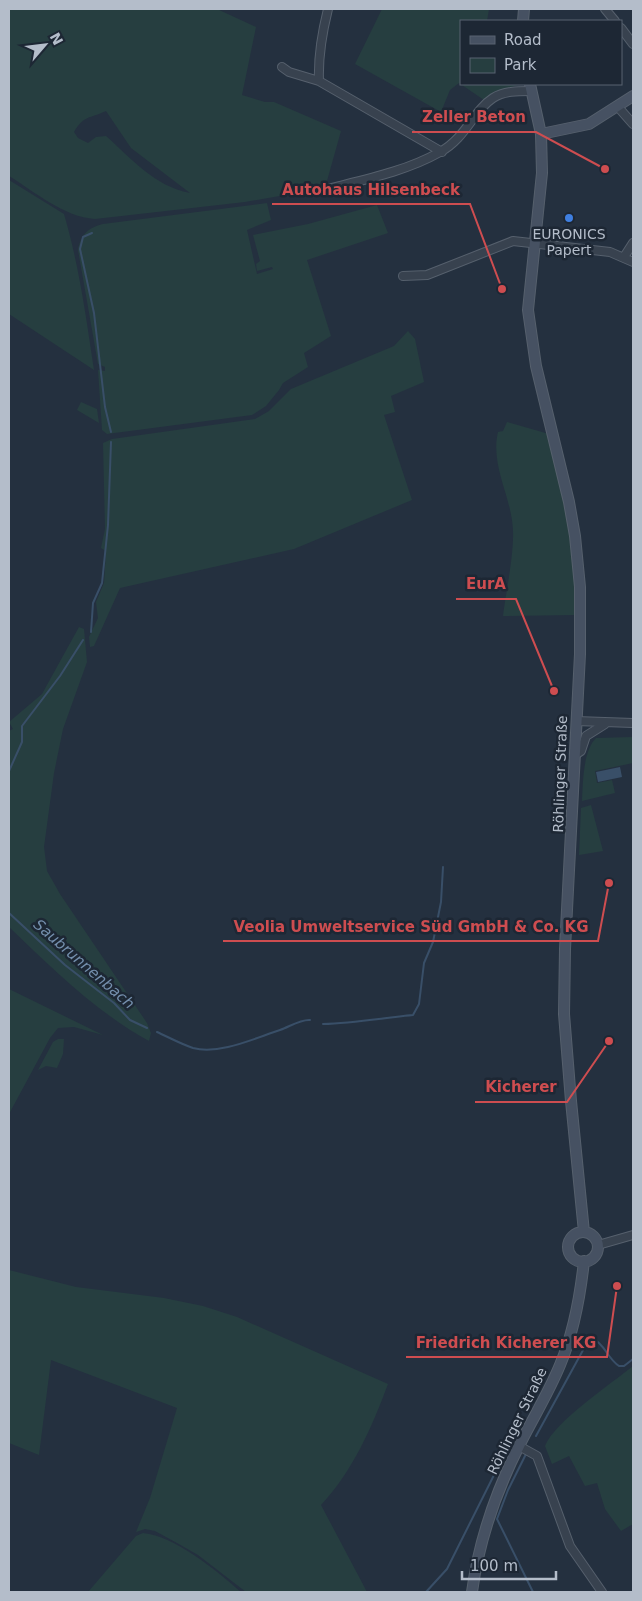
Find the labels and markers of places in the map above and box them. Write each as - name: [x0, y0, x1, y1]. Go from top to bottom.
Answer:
- callout: Zeller Beton: [412, 102, 536, 132]
- callout: Autohaus Hilsenbeck: [272, 174, 470, 204]
- marker: EURONICS Papert: [563, 212, 575, 224]
- place label: EURONICS Papert: [532, 226, 606, 258]
- callout: EurA: [456, 569, 516, 599]
- callout: Veolia Umweltservice Süd GmbH & Co. KG: [223, 911, 598, 941]
- callout: Kicherer: [475, 1072, 567, 1102]
- callout: Friedrich Kicherer KG: [406, 1327, 607, 1357]

